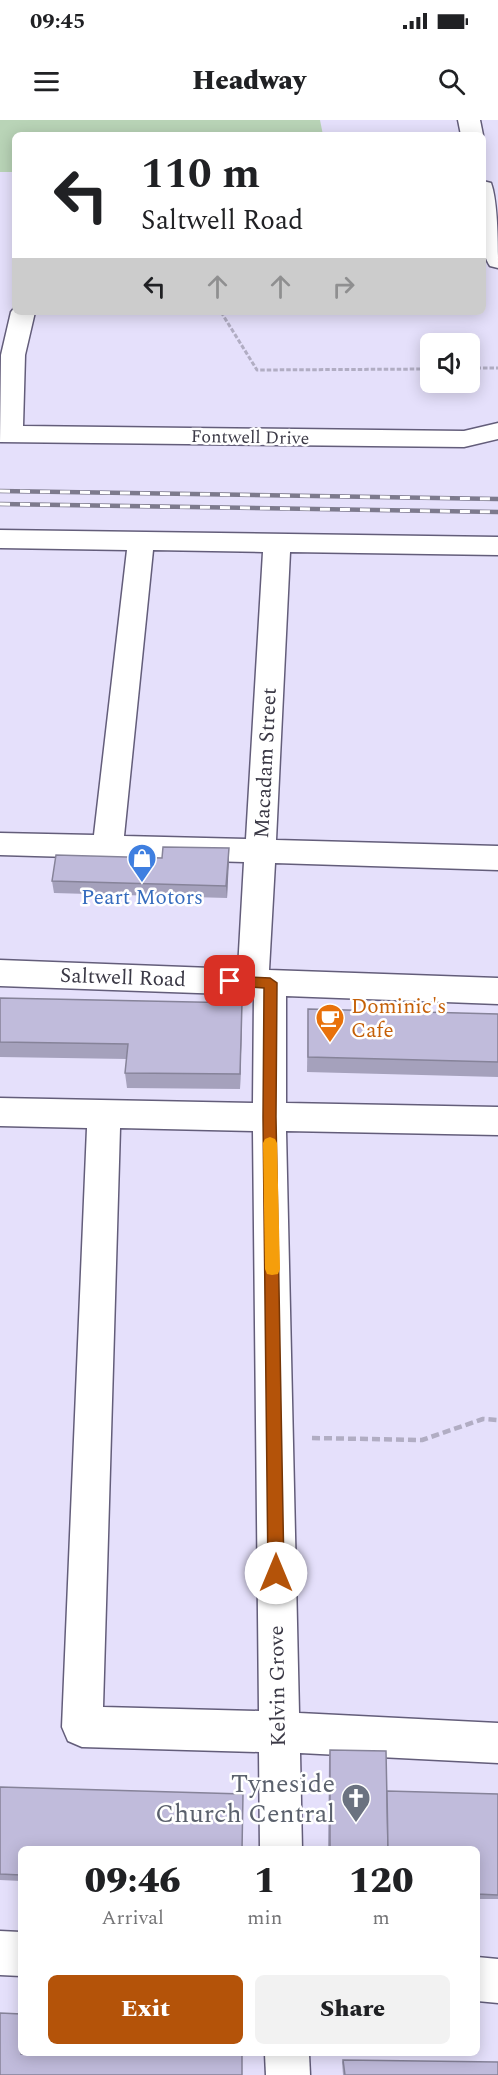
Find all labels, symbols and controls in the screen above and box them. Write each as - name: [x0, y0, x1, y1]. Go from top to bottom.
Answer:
- text: 09:45: [30, 5, 85, 38]
- text: Headway: [192, 60, 306, 102]
- icon: menu: [30, 65, 63, 98]
- icon: search: [435, 65, 468, 98]
- text: 110 m: [141, 143, 260, 206]
- icon: left: [42, 156, 120, 234]
- text: Saltwell Road: [141, 200, 303, 242]
- icon: left: [138, 270, 171, 303]
- icon: ahead: [201, 270, 234, 303]
- icon: ahead: [264, 270, 297, 303]
- icon: right: [327, 270, 360, 303]
- map controls: [420, 333, 480, 393]
- button: sound: [420, 333, 480, 393]
- street label: Fontwell Drive: [191, 423, 309, 452]
- street label: Macadam Street: [246, 687, 286, 839]
- shop icon: Peart Motors: [126, 842, 158, 884]
- place label: Peart Motors: [81, 882, 203, 914]
- pin: [204, 955, 255, 1006]
- street label: Saltwell Road: [59, 960, 187, 996]
- icon: arrive: [213, 964, 246, 997]
- place label: Dominic's Cafe: [351, 991, 446, 1047]
- cafe icon: Dominic's Cafe: [314, 1002, 346, 1044]
- position arrow: [244, 1541, 308, 1605]
- street label: Kelvin Grove: [261, 1625, 295, 1747]
- place label: Tyneside Church Central: [155, 1764, 335, 1834]
- church icon: Tyneside Church Central: [340, 1782, 372, 1824]
- text: 09:46: [84, 1854, 181, 1909]
- text: 1: [254, 1854, 276, 1909]
- text: 120: [349, 1854, 414, 1909]
- text: Arrival: [102, 1903, 164, 1933]
- text: min: [247, 1903, 282, 1933]
- text: m: [373, 1903, 390, 1933]
- button: Exit: [48, 1975, 243, 2044]
- button: Share: [255, 1975, 450, 2044]

